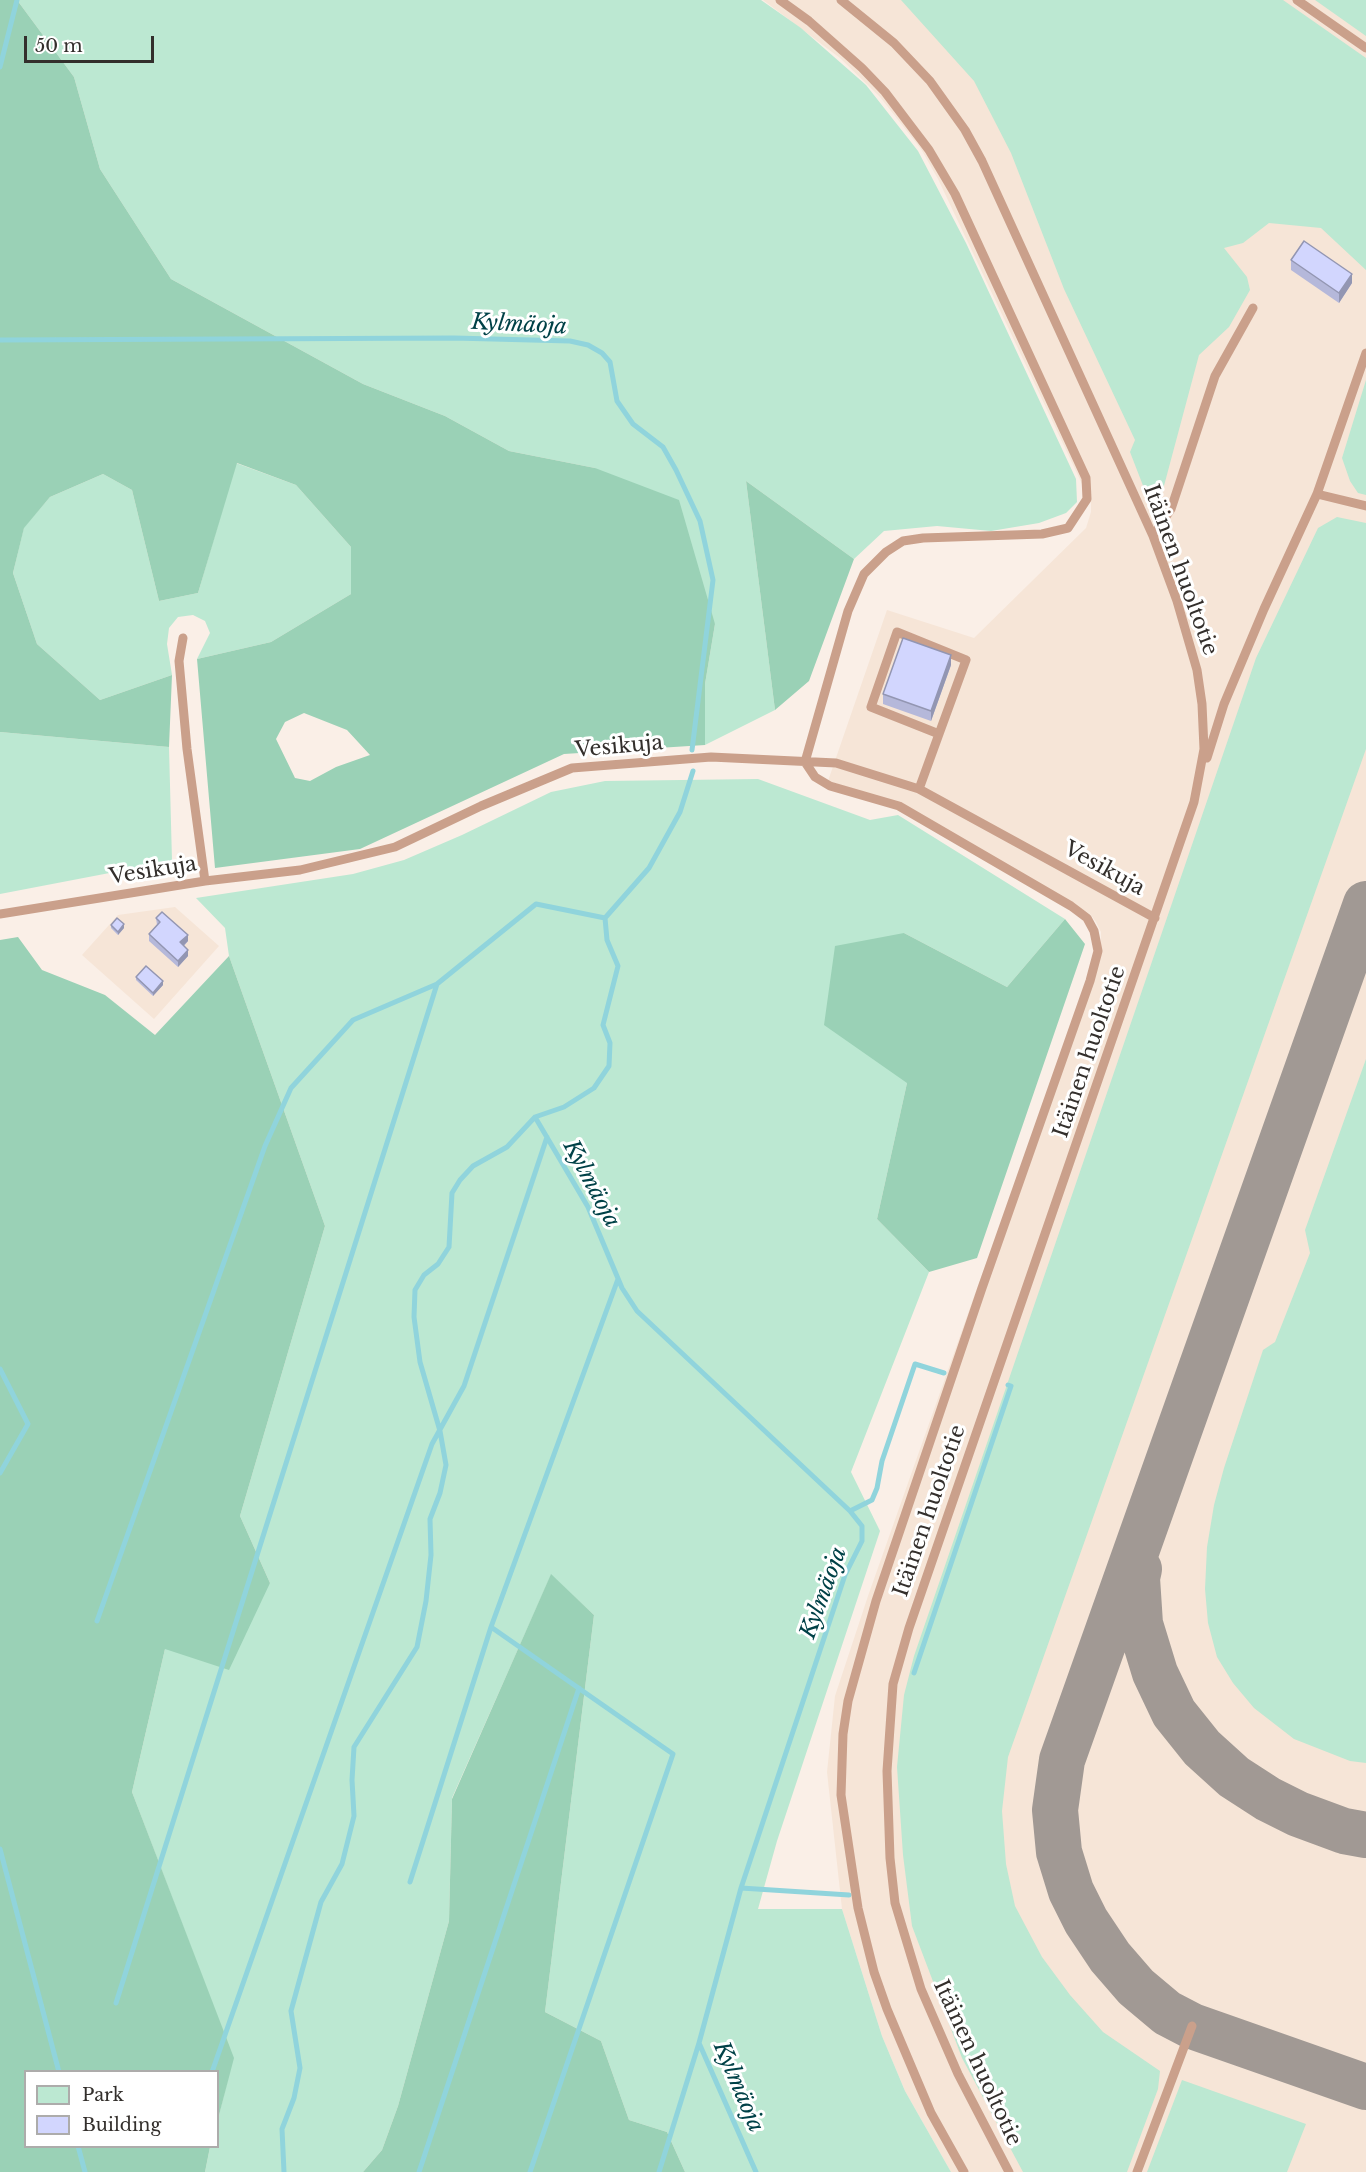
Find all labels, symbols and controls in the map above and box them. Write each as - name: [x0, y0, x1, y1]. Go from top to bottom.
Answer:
- scale bar: [27, 24, 158, 62]
- text: 50 m: [35, 35, 83, 57]
- water label: Kylmäoja: [471, 309, 567, 341]
- street label: Itäinen huoltotie: [1137, 481, 1223, 659]
- street label: Vesikuja: [574, 731, 664, 763]
- street label: Vesikuja: [1059, 837, 1149, 901]
- street label: Vesikuja: [107, 852, 199, 890]
- street label: Itäinen huoltotie: [1049, 963, 1131, 1141]
- water label: Kylmäoja: [557, 1136, 625, 1232]
- street label: Itäinen huoltotie: [889, 1422, 971, 1600]
- water label: Kylmäoja: [795, 1544, 853, 1642]
- street label: Itäinen huoltotie: [928, 1976, 1026, 2150]
- water label: Kylmäoja: [707, 2038, 769, 2136]
- legend: [24, 2070, 219, 2148]
- text: Park: [82, 2084, 124, 2106]
- text: Building: [82, 2114, 161, 2136]

